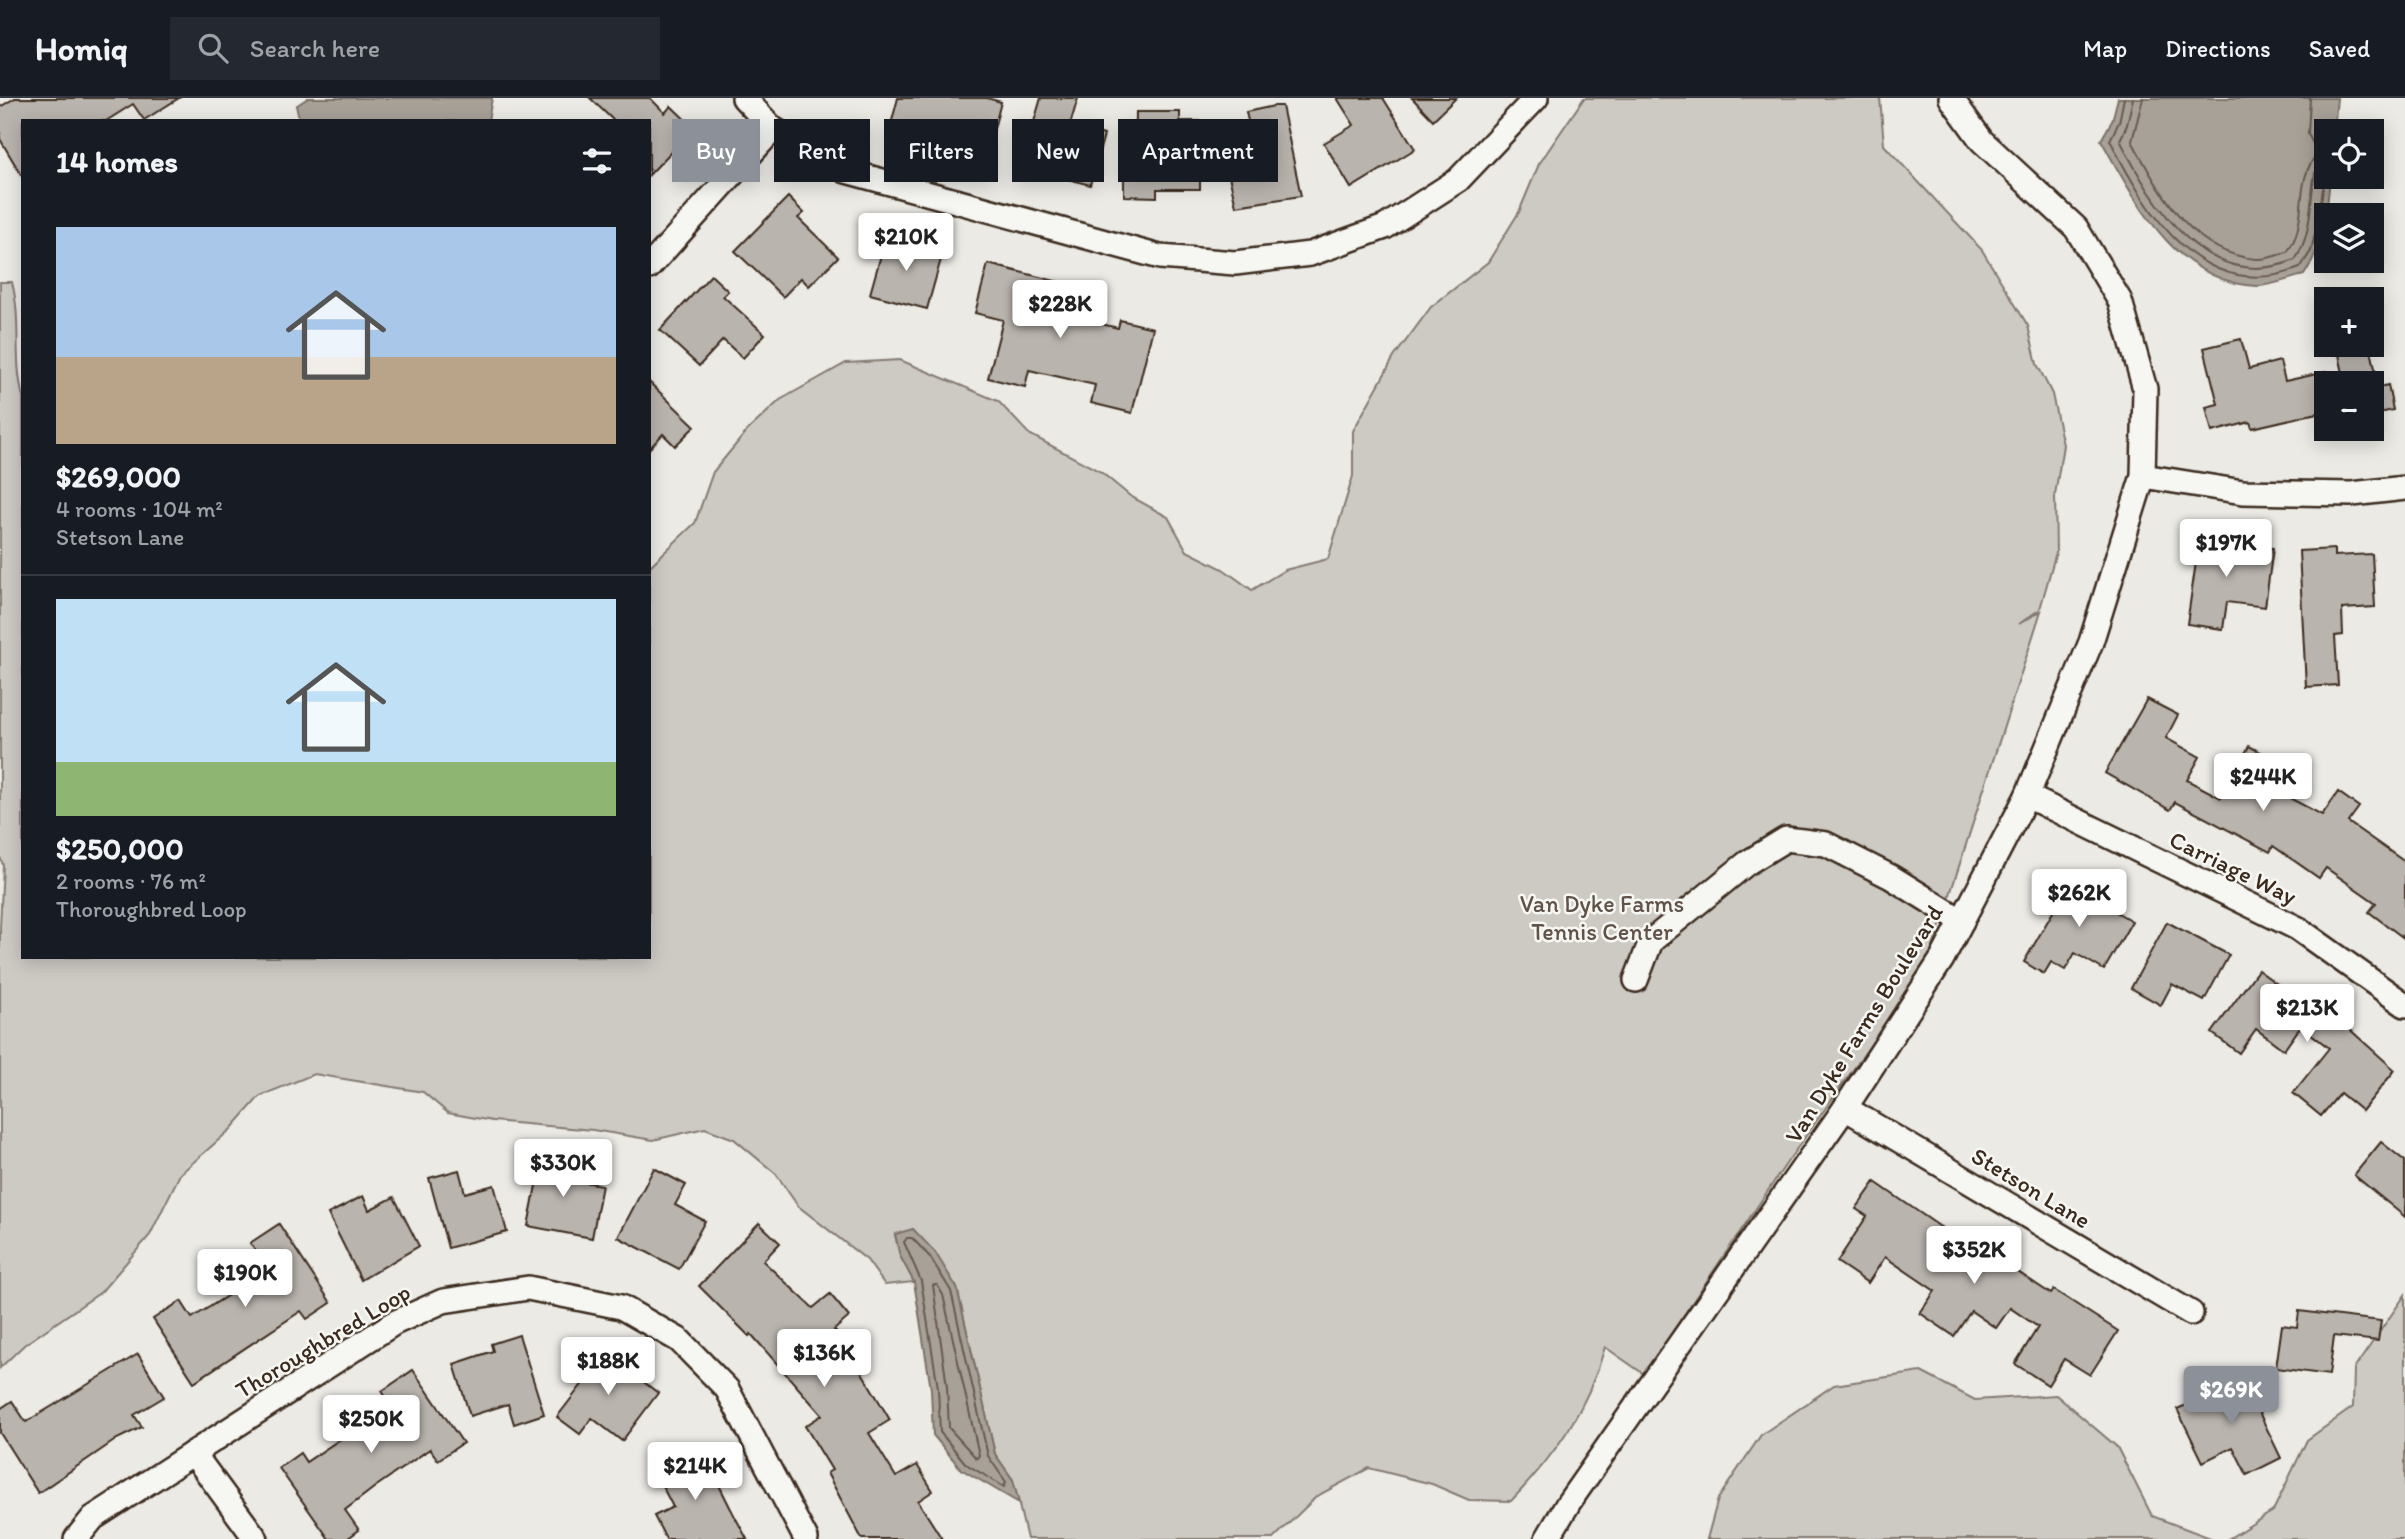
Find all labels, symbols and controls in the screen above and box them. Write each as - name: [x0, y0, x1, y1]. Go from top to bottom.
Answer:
- search box: [170, 17, 660, 80]
- text: Homiq: [35, 29, 128, 68]
- icon: search: [194, 29, 232, 67]
- text: Search here: [250, 32, 380, 64]
- text: Map: [2083, 34, 2127, 63]
- text: Directions: [2165, 34, 2271, 63]
- text: Saved: [2309, 34, 2370, 63]
- chip: Buy: [672, 119, 760, 182]
- chip: Rent: [774, 119, 870, 182]
- chip: Filters: [884, 119, 998, 182]
- chip: New: [1012, 119, 1104, 182]
- chip: Apartment: [1118, 119, 1278, 182]
- map controls: [2314, 119, 2384, 441]
- button: locate: [2314, 119, 2384, 189]
- icon: filters: [578, 142, 616, 180]
- text: 14 homes: [56, 143, 178, 180]
- button: layers: [2314, 203, 2384, 273]
- pin: $210K: [857, 214, 955, 273]
- text: $210K: [874, 222, 938, 250]
- icon: home: [273, 272, 399, 398]
- pin: $228K: [1011, 280, 1109, 340]
- button: +: [2314, 287, 2384, 357]
- text: $228K: [1028, 289, 1092, 317]
- button: −: [2314, 371, 2384, 441]
- text: $269,000: [56, 458, 181, 495]
- text: 4 rooms · 104 m²: [56, 495, 223, 523]
- pin: $197K: [2177, 519, 2275, 579]
- text: Stetson Lane: [56, 523, 184, 551]
- text: $197K: [2196, 528, 2256, 556]
- icon: home: [273, 644, 399, 770]
- pin: $244K: [2214, 754, 2312, 813]
- text: $244K: [2230, 762, 2296, 790]
- street label: Carriage Way: [2165, 824, 2302, 911]
- text: $250,000: [56, 830, 184, 867]
- text: 2 rooms · 76 m²: [56, 867, 206, 895]
- pin: $262K: [2030, 870, 2128, 929]
- text: $262K: [2048, 878, 2110, 906]
- park label: Van Dyke Farms Tennis Center: [1520, 889, 1684, 946]
- text: Thoroughbred Loop: [56, 895, 247, 923]
- street label: Van Dyke Farms Boulevard: [1778, 899, 1949, 1148]
- pin: $213K: [2258, 984, 2356, 1044]
- text: $213K: [2276, 993, 2338, 1021]
- pin: $330K: [514, 1140, 612, 1199]
- street label: Stetson Lane: [1966, 1141, 2096, 1234]
- text: $330K: [530, 1148, 596, 1176]
- pin: $352K: [1925, 1226, 2023, 1286]
- text: $352K: [1942, 1235, 2006, 1263]
- pin: $190K: [196, 1250, 294, 1309]
- text: $190K: [213, 1258, 277, 1286]
- street label: Thoroughbred Loop: [230, 1277, 415, 1404]
- pin: $136K: [775, 1330, 873, 1389]
- pin: $188K: [559, 1338, 657, 1397]
- text: $136K: [793, 1338, 855, 1366]
- text: $188K: [577, 1346, 639, 1374]
- pin: $269K: [2182, 1366, 2280, 1426]
- text: $269K: [2200, 1375, 2262, 1403]
- pin: $250K: [322, 1396, 420, 1455]
- text: $250K: [339, 1404, 403, 1432]
- pin: $214K: [646, 1442, 744, 1502]
- text: $214K: [664, 1451, 726, 1479]

